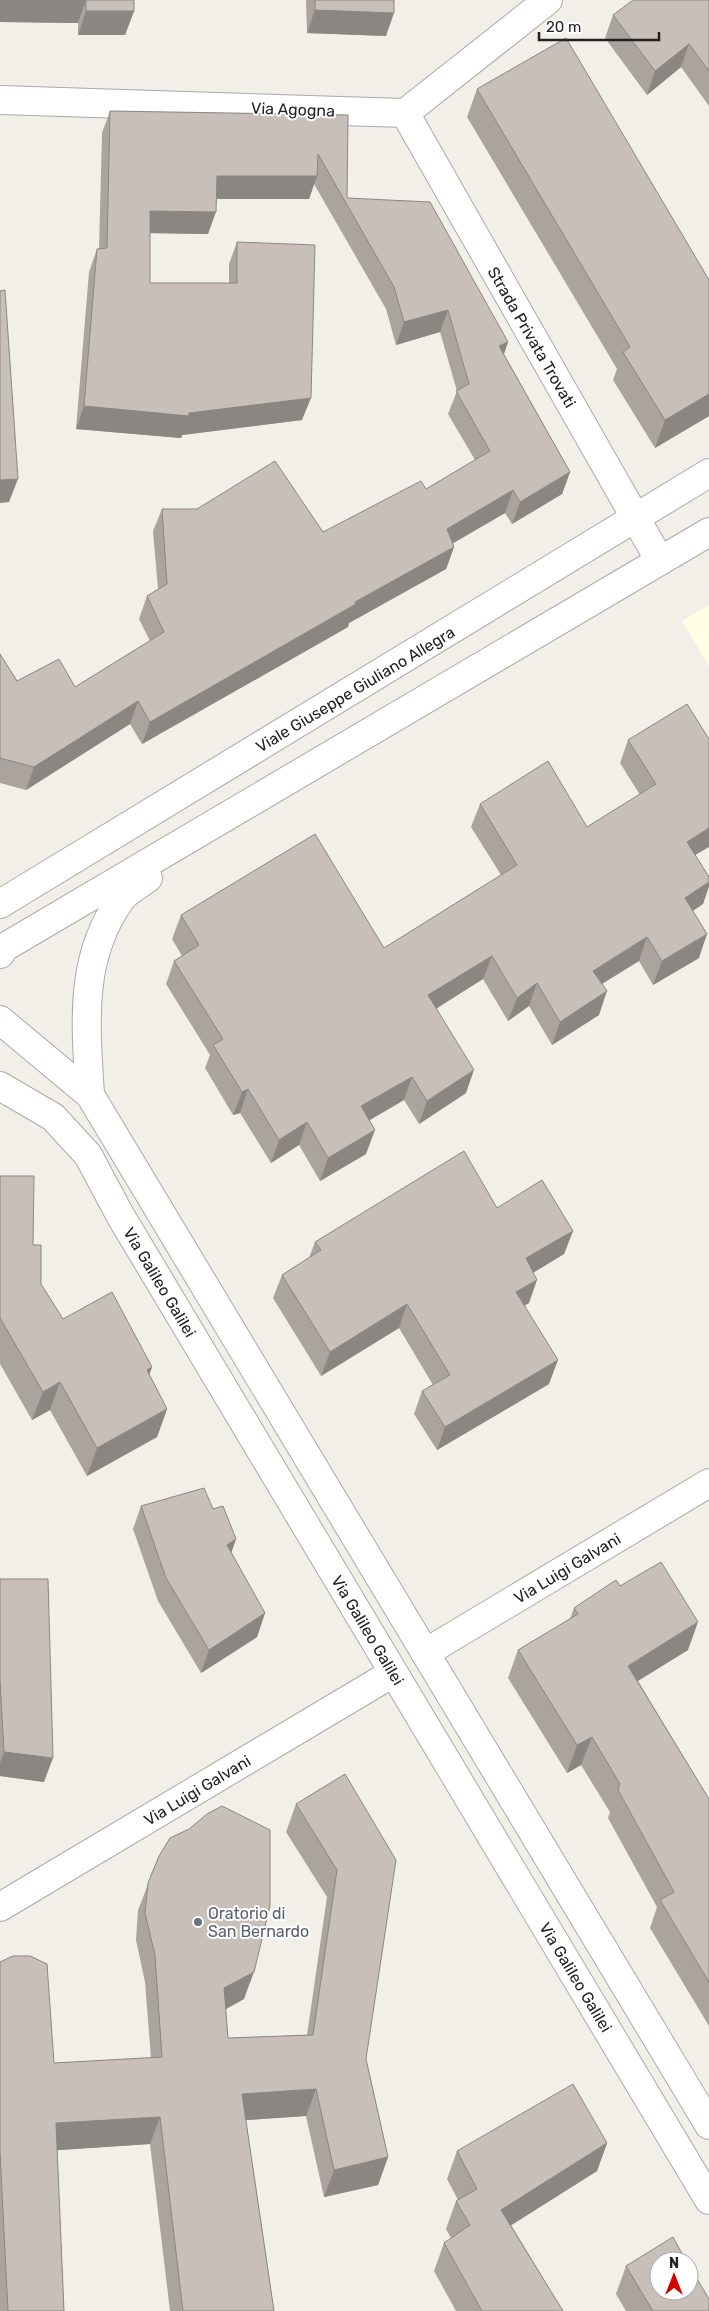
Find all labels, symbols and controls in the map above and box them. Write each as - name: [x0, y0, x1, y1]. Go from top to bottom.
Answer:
- scale bar: [539, 10, 659, 42]
- text: 20 m: [546, 18, 581, 36]
- street label: Via Agogna: [251, 99, 335, 120]
- street label: Strada Privata Trovati: [483, 263, 580, 411]
- street label: Viale Giuseppe Giuliano Allegra: [252, 622, 458, 756]
- street label: Via Galileo Galilei: [119, 1224, 200, 1341]
- street label: Via Luigi Galvani: [510, 1529, 624, 1608]
- street label: Via Galileo Galilei: [327, 1572, 408, 1689]
- street label: Via Luigi Galvani: [140, 1751, 254, 1830]
- place label: Oratorio di San Bernardo: [208, 1904, 309, 1941]
- marker: Oratorio di San Bernardo: [192, 1916, 204, 1928]
- street label: Via Galileo Galilei: [535, 1919, 616, 2036]
- north arrow: [649, 2251, 699, 2301]
- text: N: [669, 2255, 679, 2272]

